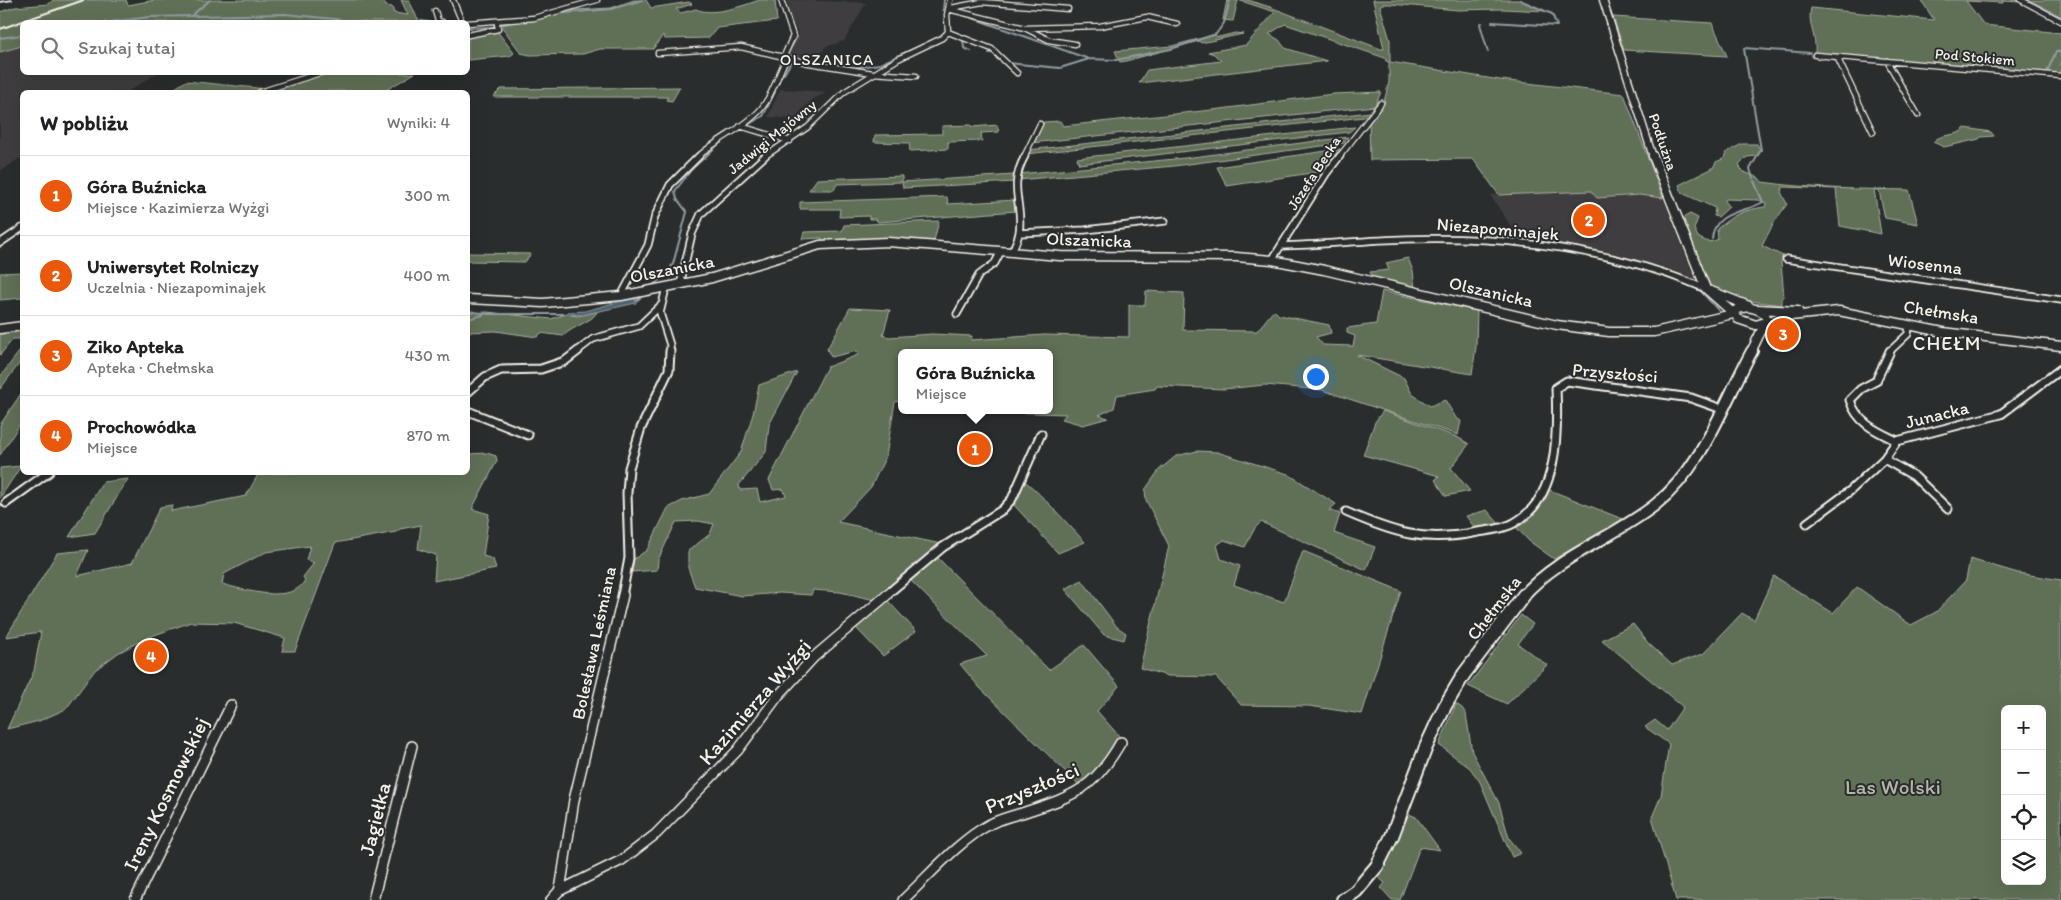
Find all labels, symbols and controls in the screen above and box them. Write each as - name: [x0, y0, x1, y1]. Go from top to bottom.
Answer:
- search box: [20, 20, 470, 75]
- icon: search: [38, 34, 66, 62]
- text: Szukaj tutaj: [78, 36, 175, 59]
- street label: Pod Stokiem: [1934, 45, 2016, 70]
- district label: OLSZANICA: [780, 50, 874, 69]
- street label: Jadwigi Majówny: [724, 96, 820, 178]
- text: W pobliżu: [40, 110, 128, 135]
- street label: Podłużna: [1645, 111, 1681, 173]
- text: Wyniki: 4: [387, 113, 450, 132]
- street label: Józefa Becka: [1283, 132, 1345, 213]
- text: Góra Buźnicka: [87, 175, 206, 198]
- text: 1: [52, 186, 60, 205]
- text: 300 m: [405, 186, 450, 205]
- text: Miejsce · Kazimierza Wyżgi: [87, 198, 269, 217]
- pin: 2: [1573, 201, 1605, 239]
- street label: Niezapominajek: [1436, 213, 1561, 245]
- street label: Olszanicka: [1046, 228, 1133, 253]
- street label: Wiosenna: [1886, 249, 1964, 280]
- street label: Olszanicka: [628, 250, 717, 288]
- text: Uniwersytet Rolniczy: [87, 255, 258, 278]
- text: 2: [52, 266, 60, 285]
- text: 400 m: [404, 266, 450, 285]
- street label: Olszanicka: [1447, 272, 1536, 312]
- text: Uczelnia · Niezapominajek: [87, 278, 266, 297]
- street label: Chełmska: [1902, 295, 1980, 329]
- pin: 3: [1767, 315, 1799, 353]
- district label: CHEŁM: [1913, 331, 1981, 355]
- text: Ziko Apteka: [87, 335, 184, 358]
- text: 3: [52, 346, 60, 365]
- text: 430 m: [405, 346, 450, 365]
- popup: [898, 349, 1053, 414]
- text: Apteka · Chełmska: [87, 358, 214, 377]
- street label: Przyszłości: [1571, 358, 1659, 388]
- text: Góra Buźnicka: [916, 361, 1035, 384]
- your location: [1303, 364, 1329, 390]
- text: Miejsce: [916, 384, 966, 403]
- street label: Junacka: [1903, 396, 1972, 433]
- text: Prochowódka: [87, 415, 196, 438]
- text: 4: [51, 426, 61, 445]
- text: 870 m: [406, 426, 450, 445]
- pin: 1: [959, 430, 991, 468]
- text: Miejsce: [87, 438, 138, 457]
- street label: Bolesława Leśmiana: [567, 564, 621, 722]
- street label: Chełmska: [1462, 571, 1526, 645]
- street label: Kazimierza Wyżgi: [693, 634, 816, 770]
- pin: 4: [135, 637, 167, 675]
- map controls: [2001, 705, 2046, 885]
- button: +: [2001, 705, 2046, 750]
- street label: Ireny Kosmowskiej: [118, 713, 214, 875]
- button: −: [2001, 750, 2046, 795]
- street label: Przyszłości: [981, 756, 1083, 819]
- park label: Las Wolski: [1845, 774, 1941, 799]
- street label: Jagiełka: [353, 780, 396, 858]
- button: locate: [2001, 795, 2046, 840]
- button: layers: [2001, 840, 2046, 885]

